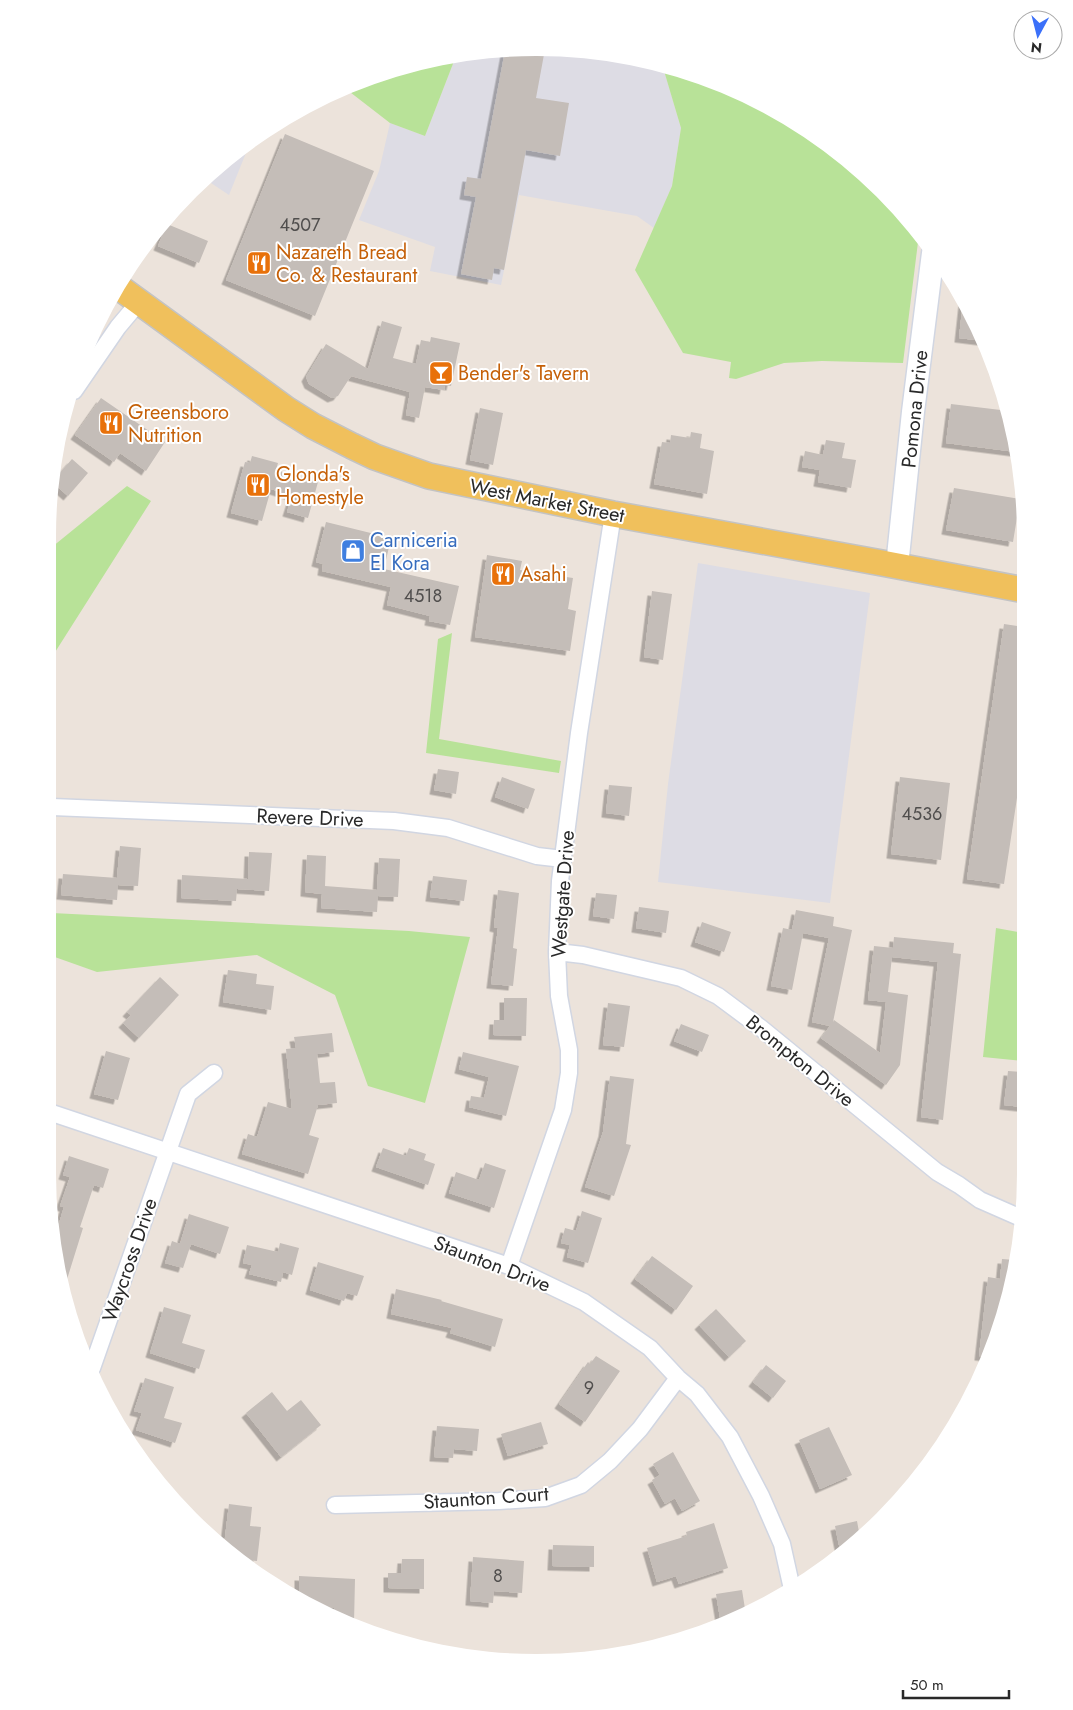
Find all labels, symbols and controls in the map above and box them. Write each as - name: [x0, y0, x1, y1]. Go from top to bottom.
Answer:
- north arrow: [1013, 10, 1063, 60]
- text: N: [1030, 37, 1043, 59]
- house number: 4507: [280, 212, 321, 238]
- place label: Nazareth Bread Co. & Restaurant: [276, 238, 418, 290]
- restaurant icon: Nazareth Bread Co. & Restaurant: [246, 250, 272, 276]
- street label: Pomona Drive: [894, 349, 936, 469]
- place label: Bender's Tavern: [458, 359, 589, 388]
- bar icon: Bender's Tavern: [428, 360, 454, 386]
- place label: Greensboro Nutrition: [128, 398, 229, 450]
- restaurant icon: Greensboro Nutrition: [98, 410, 124, 436]
- place label: Glonda's Homestyle: [276, 460, 364, 512]
- restaurant icon: Glonda's Homestyle: [245, 472, 271, 498]
- street label: West Market Street: [467, 472, 627, 530]
- place label: Carniceria El Kora: [370, 526, 457, 578]
- shop icon: Carniceria El Kora: [340, 538, 366, 564]
- place label: Asahi: [520, 560, 567, 589]
- restaurant icon: Asahi: [490, 561, 516, 587]
- house number: 4518: [404, 583, 442, 609]
- house number: 4536: [902, 801, 942, 827]
- street label: Revere Drive: [256, 802, 364, 834]
- street label: Westgate Drive: [544, 829, 582, 959]
- street label: Brompton Drive: [739, 1008, 861, 1114]
- street label: Waycross Drive: [95, 1194, 165, 1326]
- street label: Staunton Drive: [429, 1228, 555, 1300]
- house number: 9: [584, 1375, 594, 1401]
- street label: Staunton Court: [422, 1479, 550, 1517]
- house number: 8: [493, 1563, 503, 1589]
- scale bar: [903, 1668, 1009, 1700]
- text: 50 m: [910, 1674, 944, 1696]

